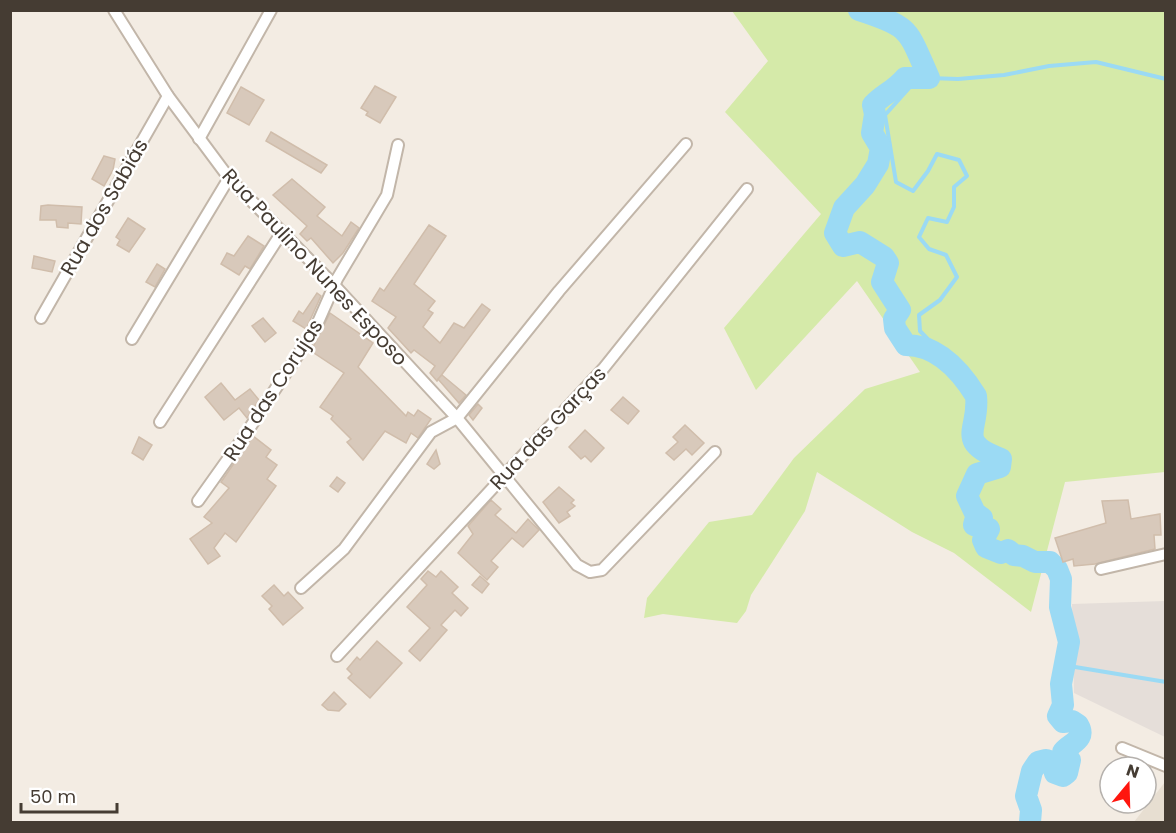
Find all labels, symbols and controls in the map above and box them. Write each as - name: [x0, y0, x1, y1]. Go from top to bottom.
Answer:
- street label: Rua dos Sabiás: [53, 133, 155, 281]
- street label: Rua Paulino Nunes Esposo: [216, 162, 414, 372]
- street label: Rua das Corujas: [217, 314, 329, 466]
- street label: Rua das Garças: [483, 360, 613, 496]
- north arrow: [1098, 755, 1158, 815]
- text: N: [1123, 758, 1142, 784]
- scale bar: [21, 776, 117, 814]
- text: 50 m: [30, 784, 76, 809]

